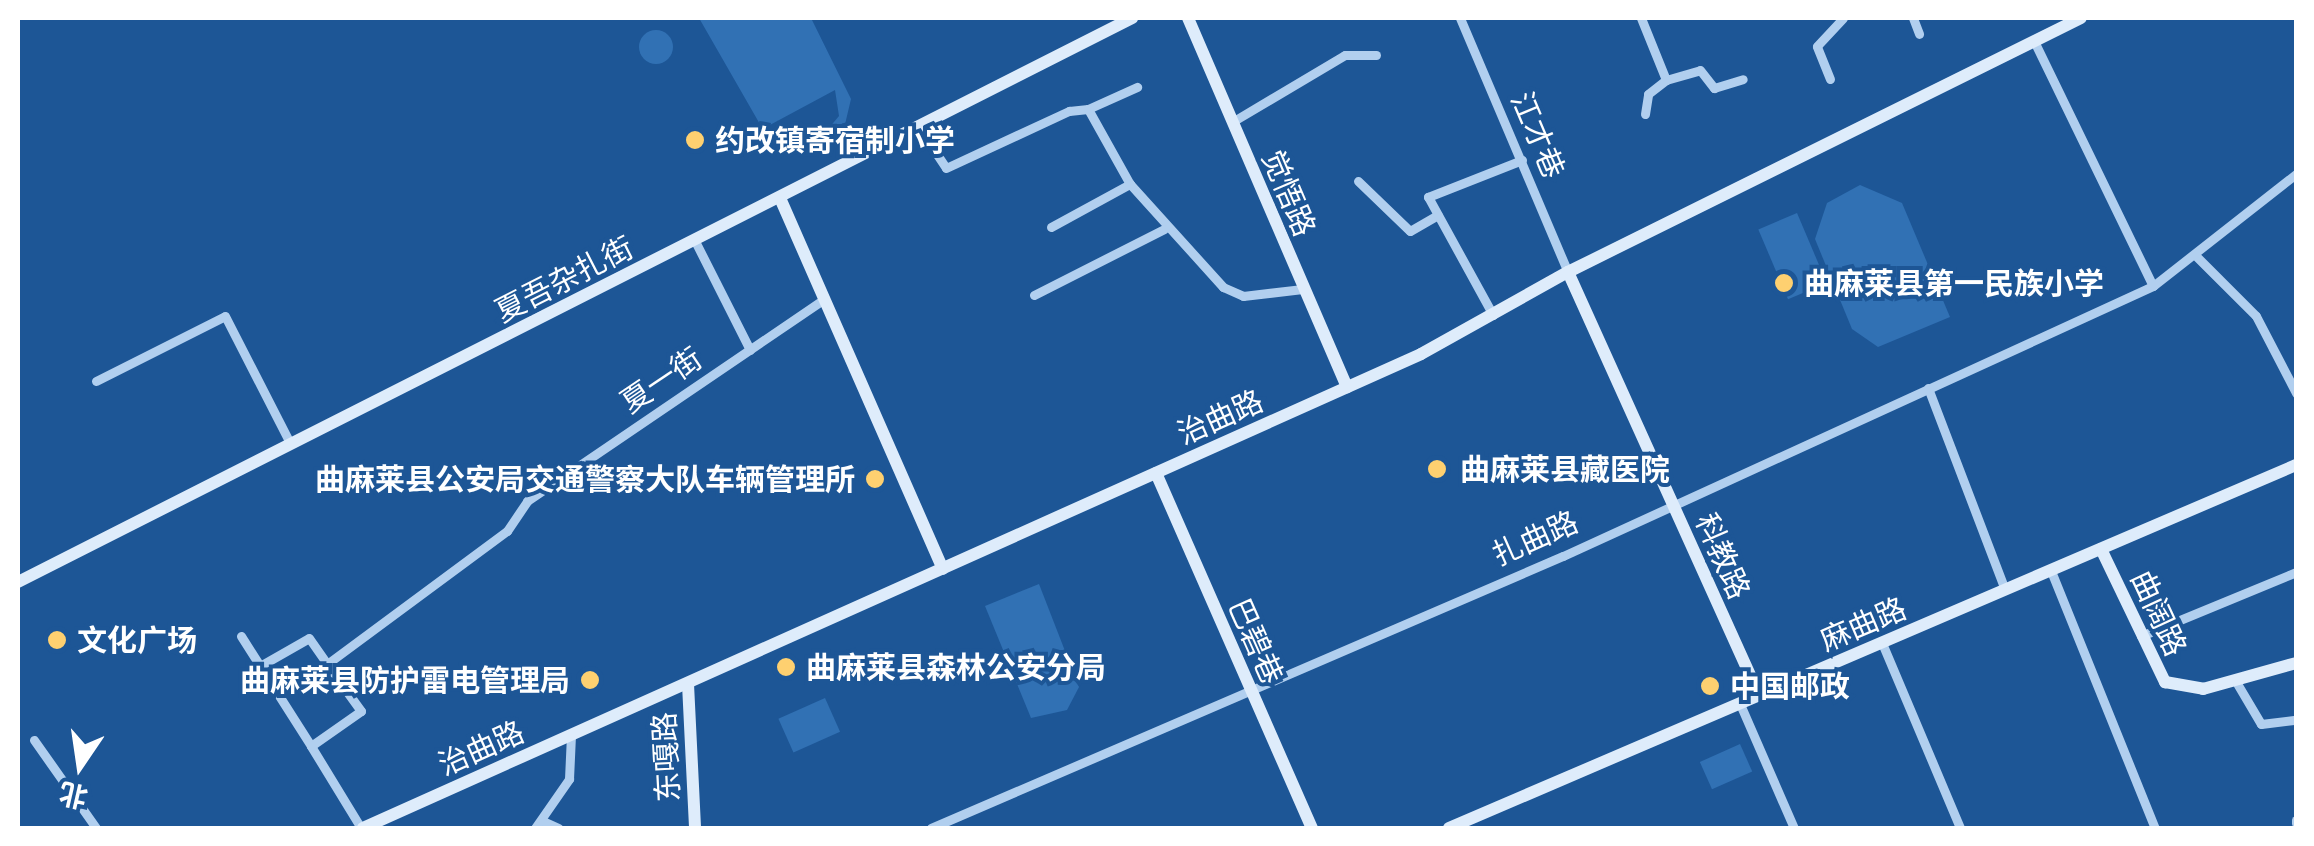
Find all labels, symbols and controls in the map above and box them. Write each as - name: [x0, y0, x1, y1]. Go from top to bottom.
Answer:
- street label: 江才巷: [1504, 87, 1572, 183]
- place label: 约改镇寄宿制小学: [715, 122, 955, 158]
- marker: 约改镇寄宿制小学: [684, 129, 706, 151]
- street label: 觉悟路: [1255, 145, 1323, 241]
- street label: 夏吾杂扎街: [489, 229, 639, 329]
- place label: 曲麻莱县第一民族小学: [1804, 265, 2104, 301]
- marker: 曲麻莱县第一民族小学: [1773, 272, 1795, 294]
- street label: 夏一街: [614, 340, 708, 420]
- street label: 治曲路: [1172, 382, 1268, 452]
- place label: 曲麻莱县藏医院: [1460, 451, 1670, 487]
- marker: 曲麻莱县藏医院: [1424, 456, 1450, 482]
- place label: 曲麻莱县公安局交通警察大队车辆管理所: [315, 461, 855, 497]
- marker: 曲麻莱县公安局交通警察大队车辆管理所: [864, 468, 886, 490]
- street label: 扎曲路: [1487, 503, 1583, 573]
- street label: 科教路: [1688, 508, 1758, 604]
- street label: 曲阔路: [2124, 565, 2194, 661]
- street label: 麻曲路: [1815, 590, 1911, 658]
- street label: 巴碧巷: [1221, 593, 1291, 689]
- place label: 文化广场: [77, 622, 197, 658]
- marker: 文化广场: [46, 629, 68, 651]
- place label: 曲麻莱县森林公安分局: [806, 649, 1106, 685]
- marker: 曲麻莱县森林公安分局: [775, 656, 797, 678]
- place label: 曲麻莱县防护雷电管理局: [240, 662, 570, 698]
- place label: 中国邮政: [1730, 668, 1850, 704]
- marker: 曲麻莱县防护雷电管理局: [579, 669, 601, 691]
- marker: 中国邮政: [1699, 675, 1721, 697]
- street label: 东嘎路: [646, 711, 686, 803]
- street label: 治曲路: [433, 713, 529, 783]
- north arrow: [30, 716, 130, 816]
- text: 北: [56, 776, 91, 814]

